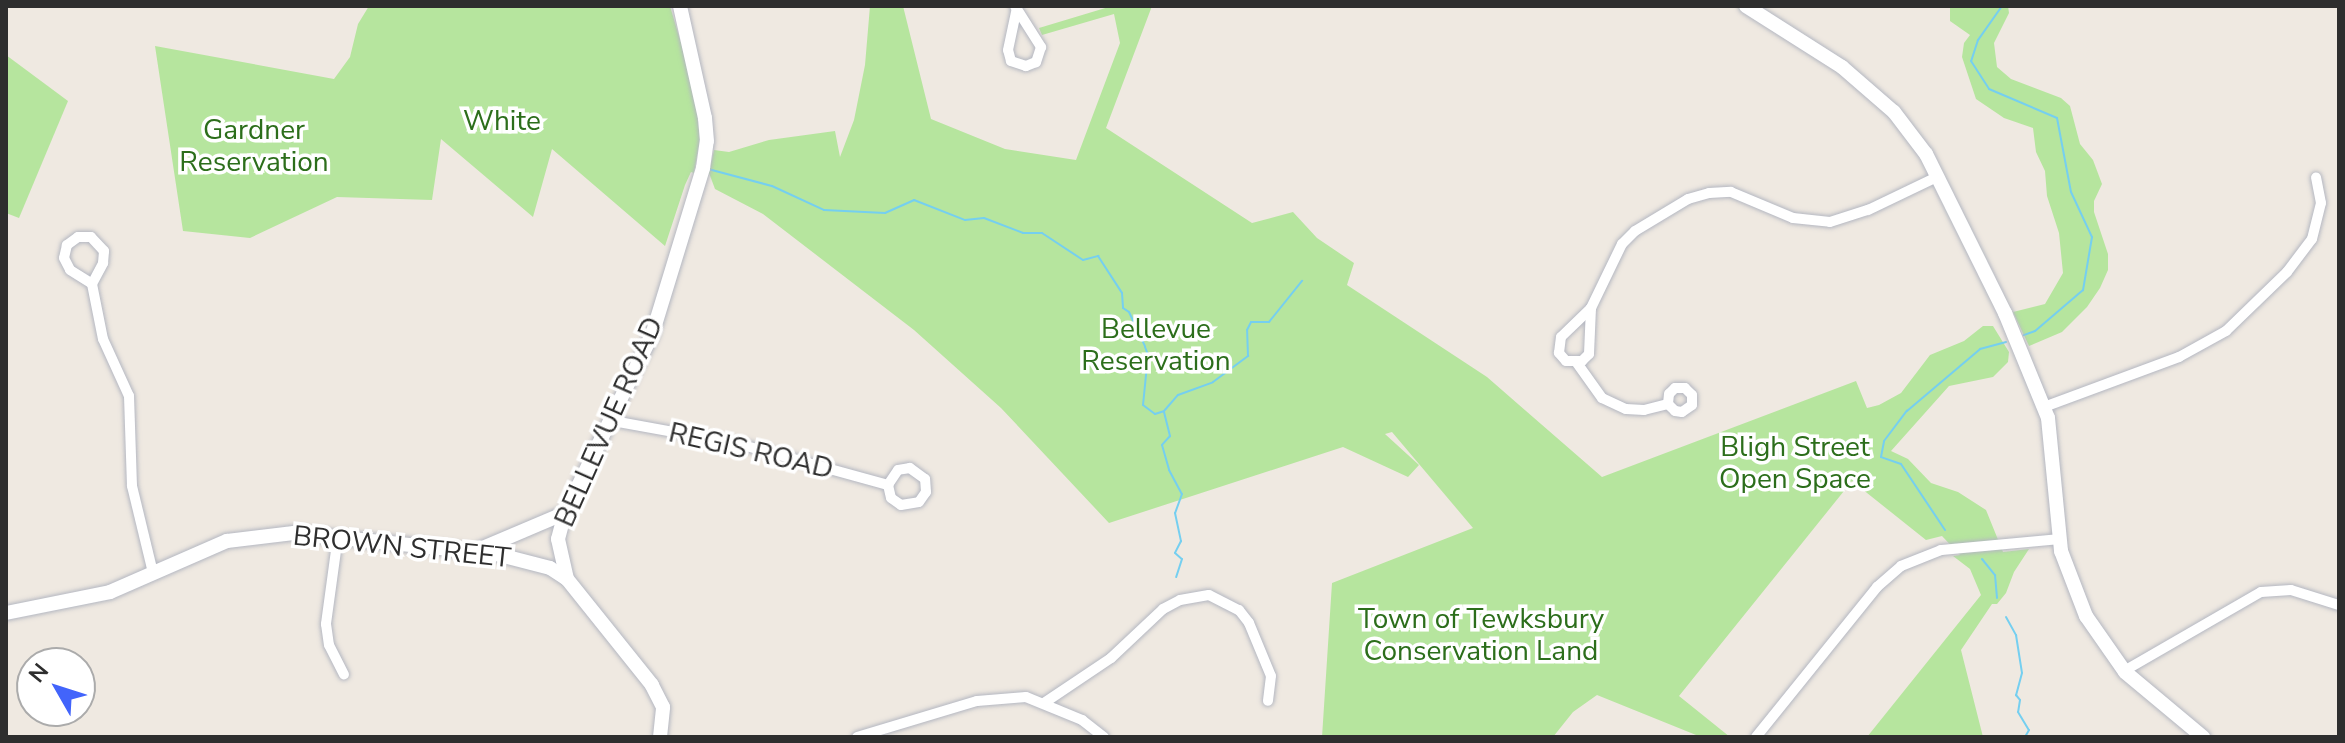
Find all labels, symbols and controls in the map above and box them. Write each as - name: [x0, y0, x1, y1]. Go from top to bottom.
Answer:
- park label: White: [463, 104, 541, 138]
- park label: Gardner Reservation: [179, 113, 329, 179]
- street label: BELLEVUE ROAD: [548, 312, 670, 532]
- park label: Bellevue Reservation: [1081, 312, 1231, 378]
- street label: REGIS ROAD: [665, 416, 837, 486]
- park label: Bligh Street Open Space: [1719, 430, 1871, 496]
- street label: BROWN STREET: [291, 519, 513, 575]
- park label: Town of Tewksbury Conservation Land: [1358, 602, 1604, 668]
- north arrow: [16, 647, 96, 727]
- text: N: [22, 657, 56, 689]

